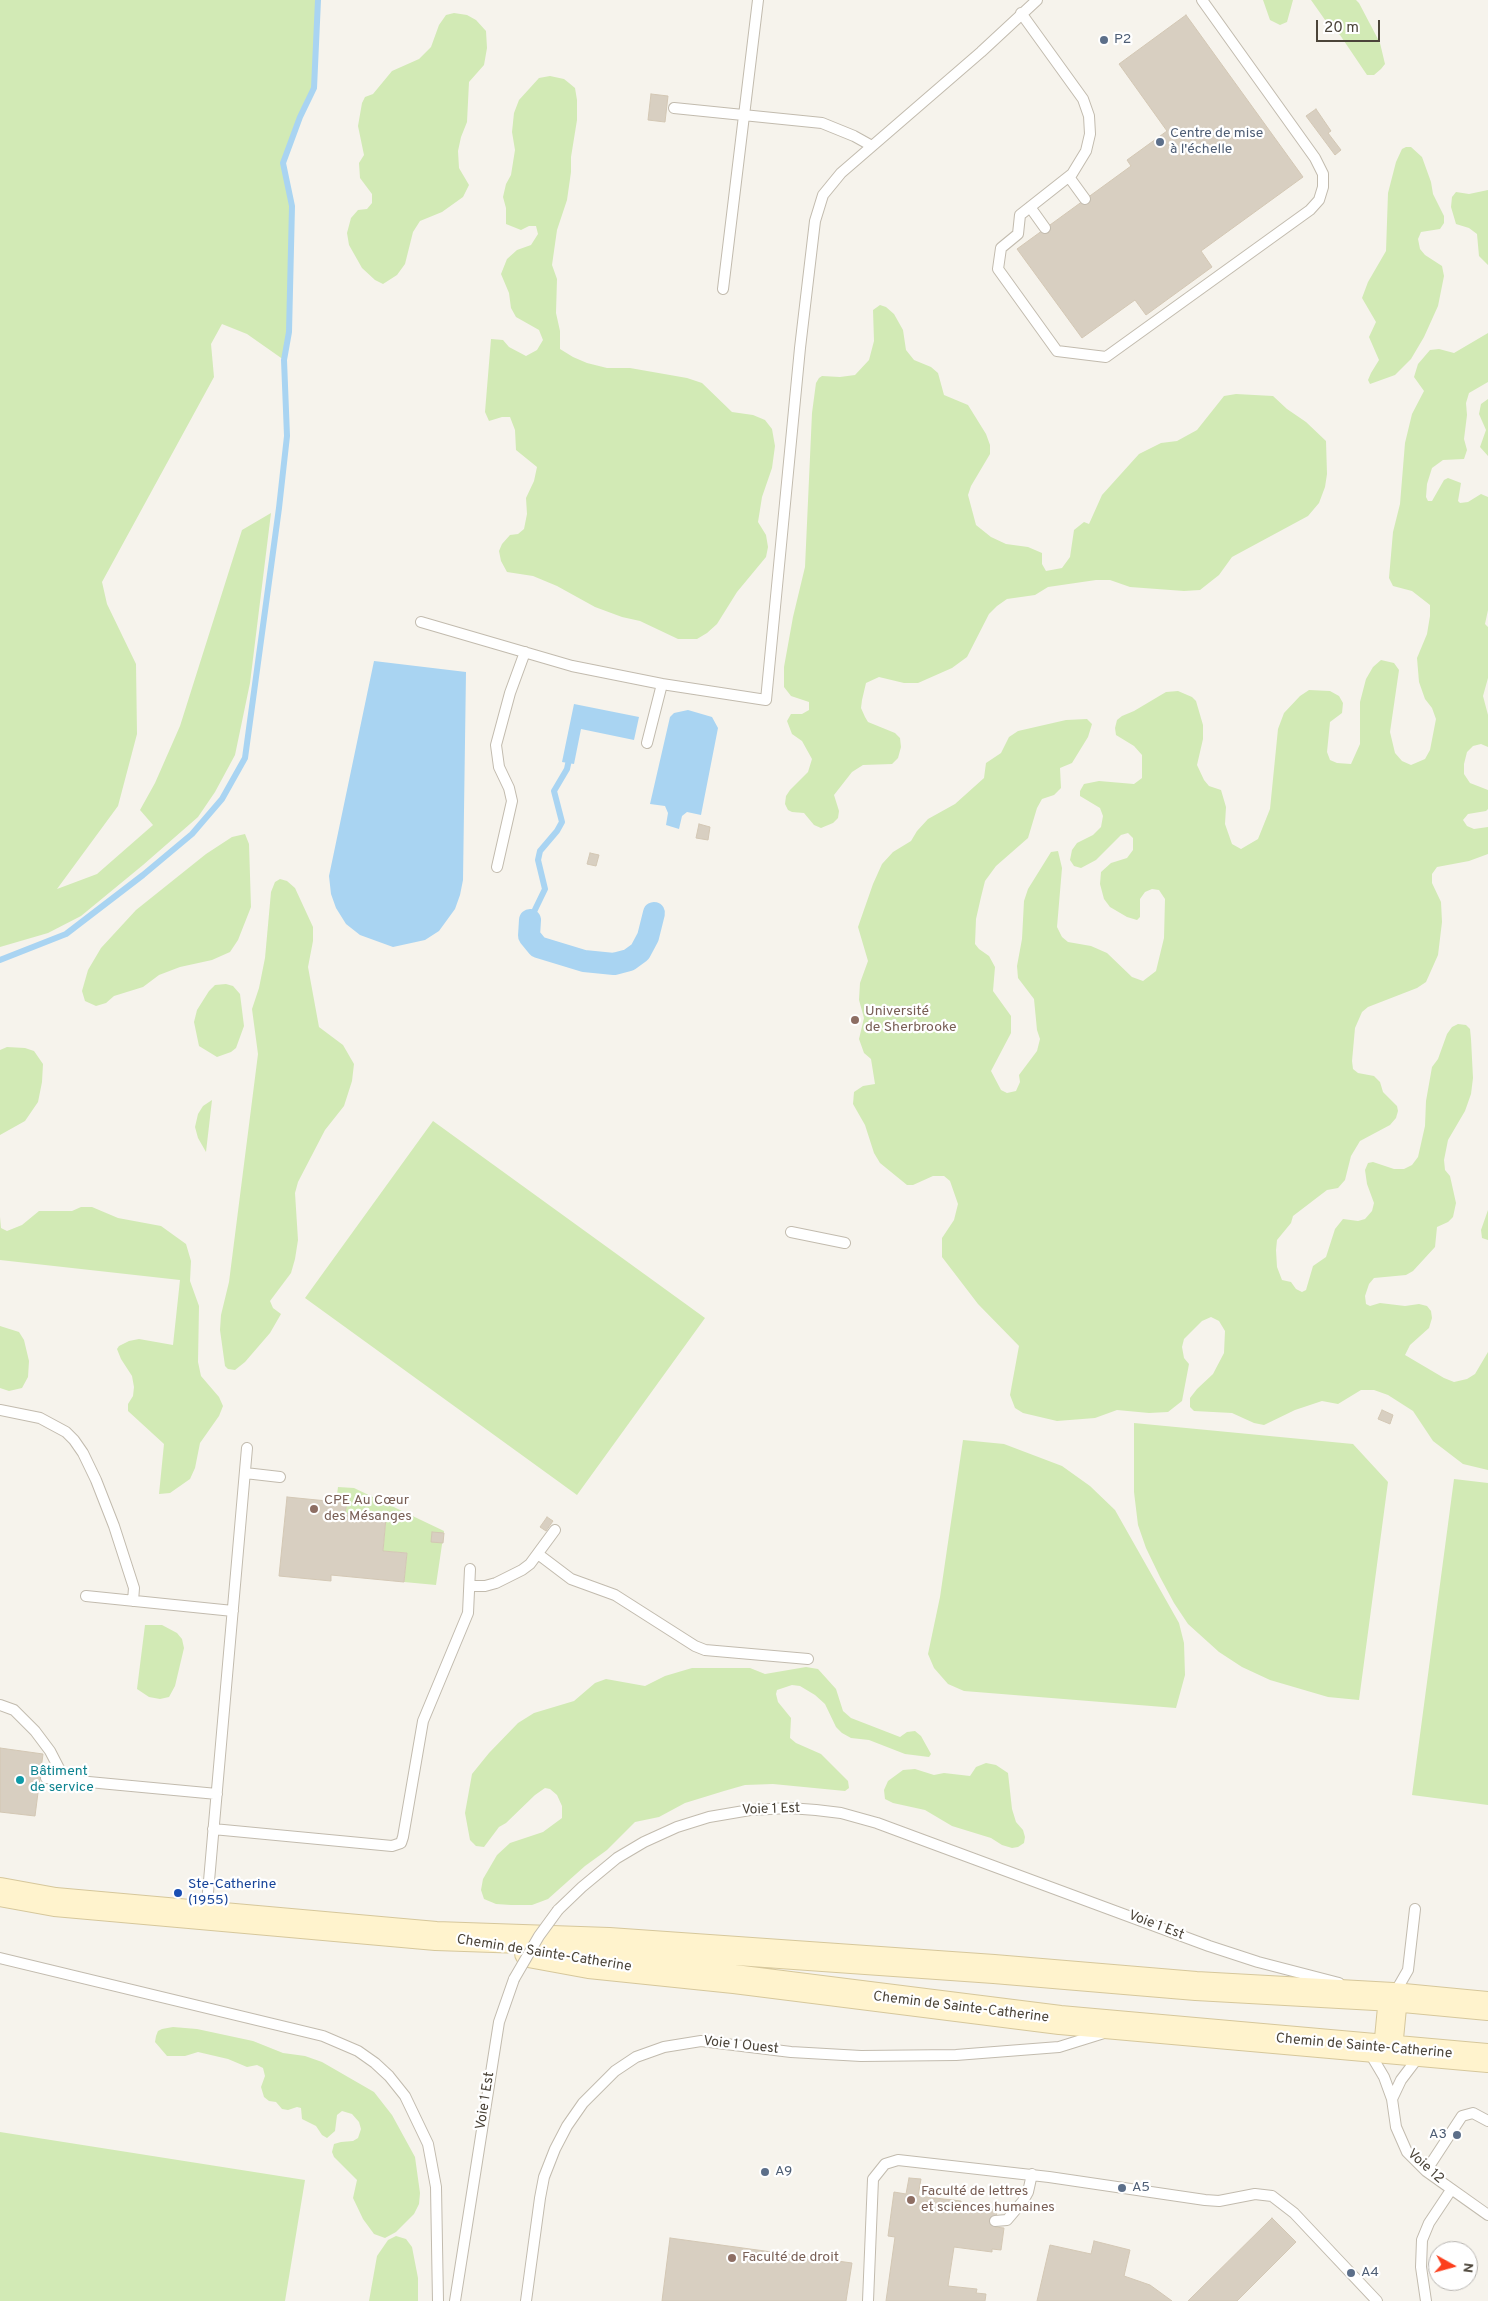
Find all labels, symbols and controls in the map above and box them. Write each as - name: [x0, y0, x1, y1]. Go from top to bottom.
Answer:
- scale bar: [1318, 10, 1382, 42]
- text: 20 m: [1324, 19, 1359, 38]
- place label: P2: [1114, 32, 1131, 48]
- marker: P2: [1098, 34, 1110, 46]
- place label: Centre de mise à l'échelle: [1170, 126, 1263, 158]
- marker: Centre de mise à l'échelle: [1154, 136, 1166, 148]
- place label: Université de Sherbrooke: [865, 1004, 957, 1036]
- marker: Université de Sherbrooke: [849, 1014, 861, 1026]
- place label: CPE Au Cœur des Mésanges: [324, 1493, 412, 1525]
- marker: CPE Au Cœur des Mésanges: [308, 1503, 320, 1515]
- place label: Bâtiment de service: [30, 1764, 94, 1796]
- marker: Bâtiment de service: [14, 1774, 26, 1786]
- street label: Voie 1 Est: [742, 1801, 800, 1819]
- place label: Ste-Catherine (1955): [188, 1877, 276, 1910]
- marker: Ste-Catherine (1955): [172, 1887, 184, 1899]
- street label: Voie 1 Est: [1126, 1908, 1186, 1944]
- street label: Chemin de Sainte-Catherine: [455, 1932, 633, 1976]
- street label: Chemin de Sainte-Catherine: [872, 1989, 1050, 2027]
- street label: Chemin de Sainte-Catherine: [1275, 2031, 1453, 2063]
- street label: Voie 1 Ouest: [703, 2034, 779, 2058]
- street label: Voie 1 Est: [473, 2071, 499, 2131]
- place label: A3: [1429, 2127, 1447, 2143]
- marker: A3: [1451, 2129, 1463, 2141]
- street label: Voie 12: [1403, 2146, 1447, 2188]
- place label: A9: [775, 2164, 792, 2180]
- marker: A9: [759, 2166, 771, 2178]
- place label: A5: [1132, 2180, 1150, 2196]
- marker: A5: [1116, 2182, 1128, 2194]
- place label: Faculté de lettres et sciences humaines: [921, 2184, 1055, 2216]
- marker: Faculté de lettres et sciences humaines: [905, 2194, 917, 2206]
- north arrow: [1428, 2241, 1478, 2291]
- place label: Faculté de droit: [742, 2250, 839, 2266]
- marker: Faculté de droit: [726, 2252, 738, 2264]
- text: N: [1458, 2262, 1476, 2274]
- place label: A4: [1361, 2265, 1379, 2281]
- marker: A4: [1345, 2267, 1357, 2279]

